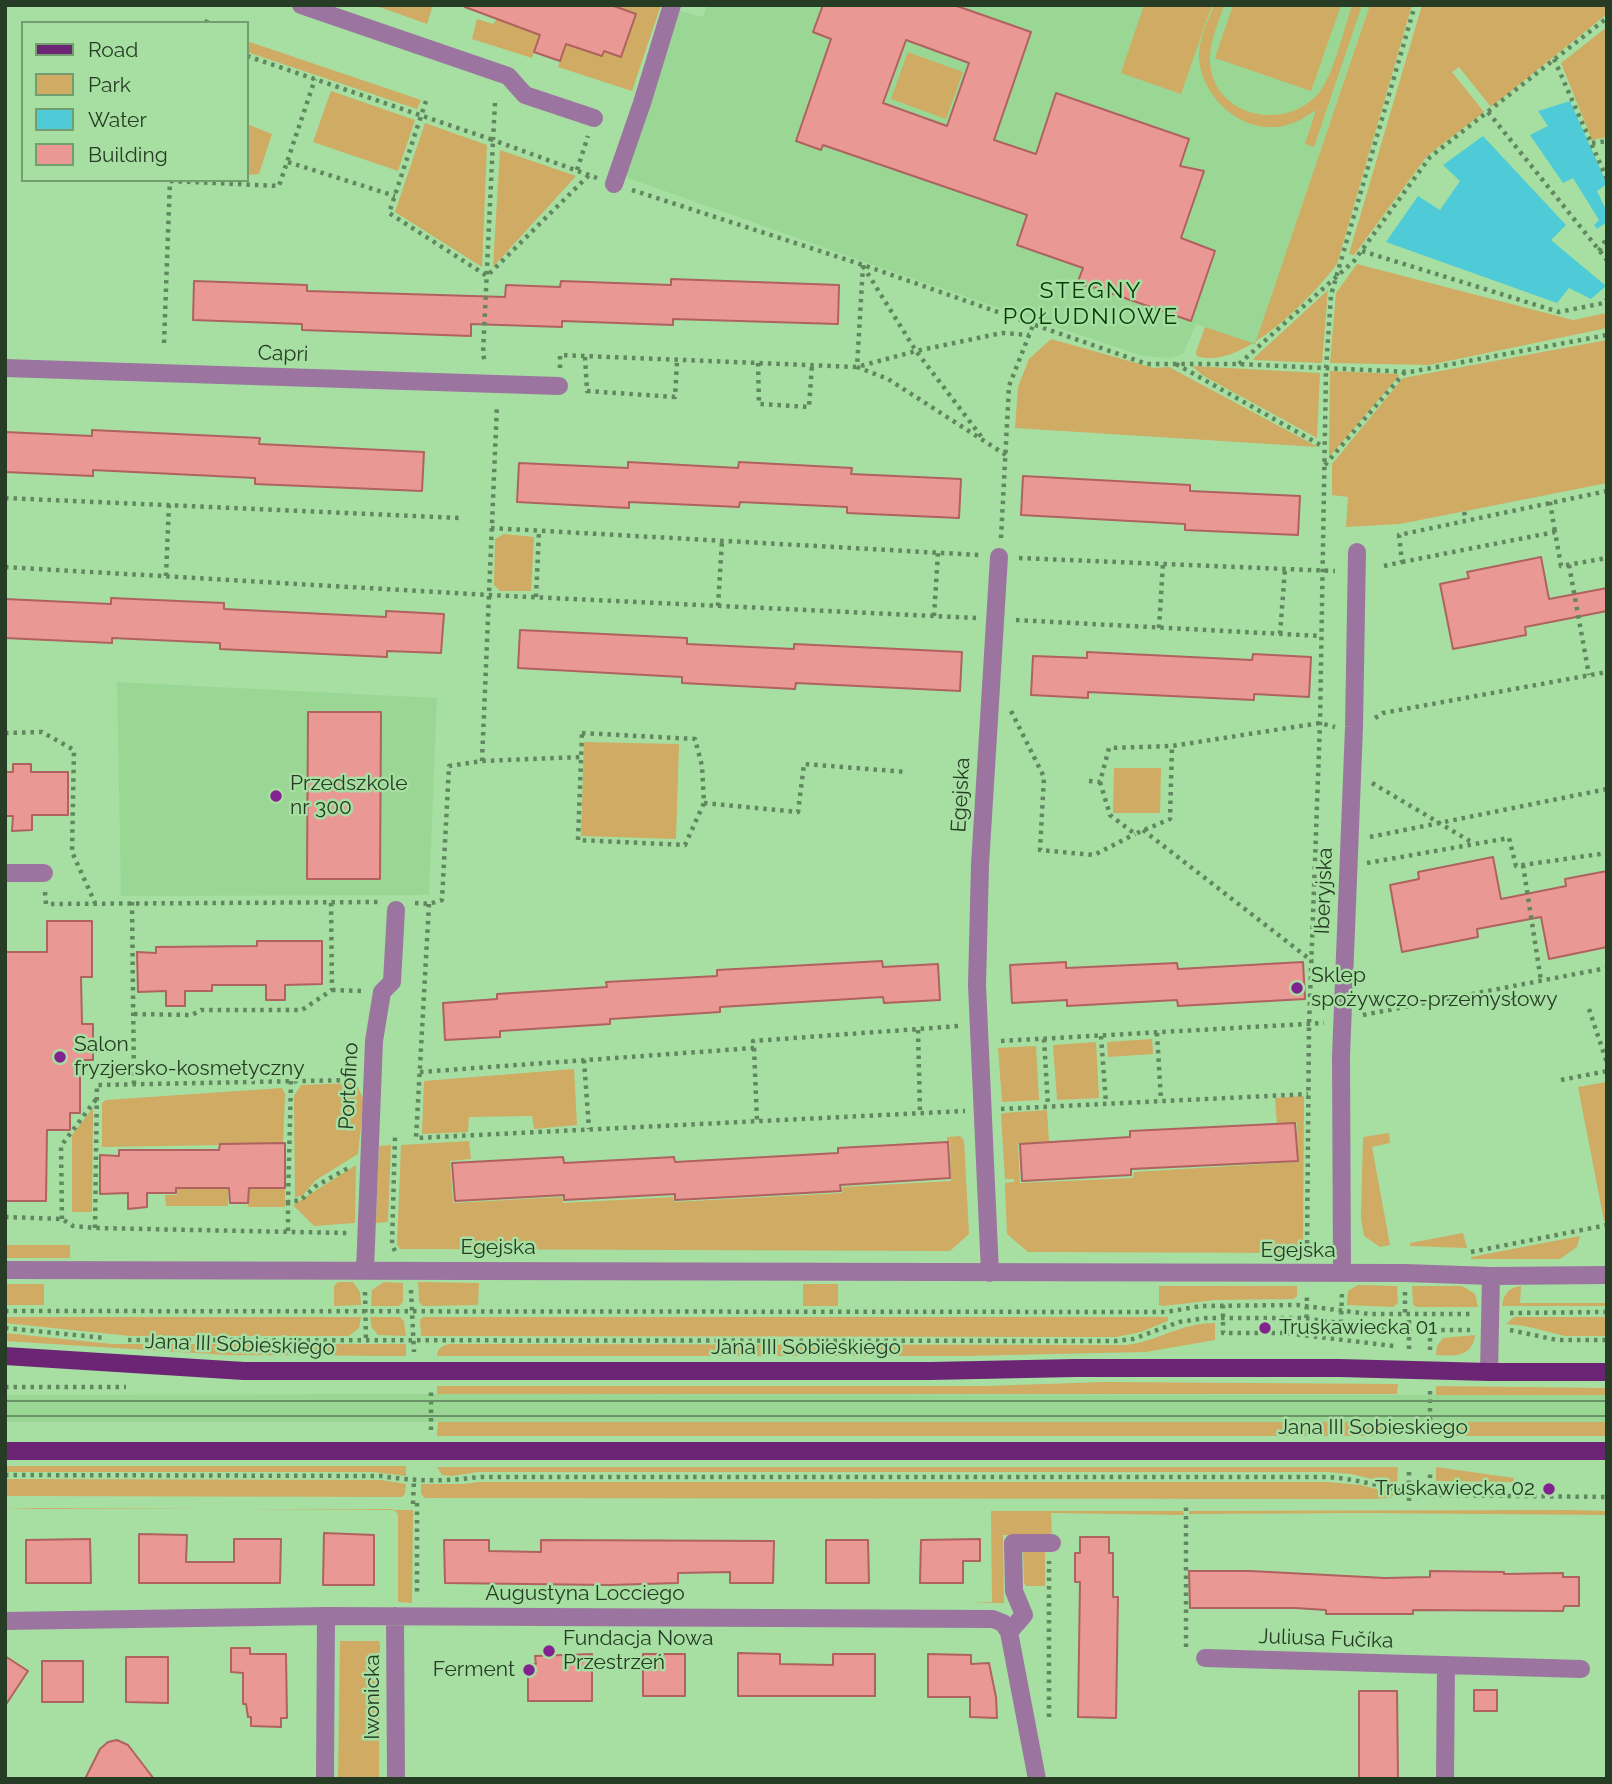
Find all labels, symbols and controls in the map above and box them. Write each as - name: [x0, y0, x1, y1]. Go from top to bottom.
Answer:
- legend: [21, 21, 248, 182]
- text: Road: [88, 37, 138, 62]
- text: Park: [88, 72, 131, 97]
- text: Water: [88, 107, 147, 132]
- text: Building: [88, 142, 168, 167]
- district label: STEGNY POŁUDNIOWE: [1004, 277, 1178, 331]
- street label: Capri: [257, 341, 309, 367]
- street label: Egejska: [946, 757, 976, 833]
- place label: Przedszkole nr 300: [290, 771, 407, 821]
- marker: Przedszkole nr 300: [268, 788, 284, 804]
- street label: Iberyjska: [1310, 847, 1338, 935]
- place label: Sklep spożywczo-przemysłowy: [1311, 963, 1558, 1013]
- marker: Sklep spożywczo-przemysłowy: [1289, 980, 1305, 996]
- place label: Salon fryzjersko-kosmetyczny: [74, 1032, 305, 1082]
- street label: Portofino: [334, 1042, 364, 1130]
- marker: Salon fryzjersko-kosmetyczny: [52, 1049, 68, 1065]
- street label: Egejska: [460, 1235, 536, 1261]
- street label: Egejska: [1260, 1238, 1336, 1264]
- place label: Truskawiecka 01: [1279, 1315, 1437, 1341]
- marker: Truskawiecka 01: [1257, 1320, 1273, 1336]
- street label: Jana III Sobieskiego: [145, 1329, 335, 1361]
- street label: Jana III Sobieskiego: [711, 1335, 901, 1361]
- street label: Jana III Sobieskiego: [1278, 1415, 1468, 1441]
- place label: Truskawiecka 02: [1375, 1476, 1535, 1502]
- marker: Truskawiecka 02: [1541, 1481, 1557, 1497]
- street label: Augustyna Locciego: [485, 1581, 685, 1607]
- street label: Juliusa Fučíka: [1258, 1624, 1394, 1654]
- place label: Fundacja Nowa Przestrzeń: [563, 1626, 713, 1676]
- marker: Fundacja Nowa Przestrzeń: [541, 1643, 557, 1659]
- street label: Iwonicka: [360, 1654, 386, 1740]
- place label: Ferment: [433, 1657, 515, 1683]
- marker: Ferment: [521, 1662, 537, 1678]

